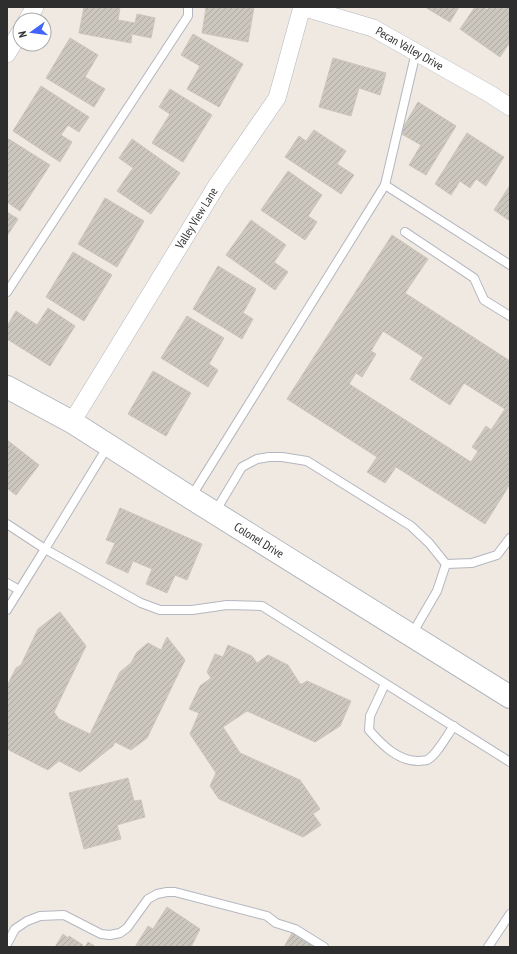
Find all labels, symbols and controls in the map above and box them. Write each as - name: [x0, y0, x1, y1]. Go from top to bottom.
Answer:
- north arrow: [12, 12, 52, 52]
- street label: Pecan Valley Drive: [373, 23, 446, 73]
- text: N: [15, 30, 30, 39]
- street label: Valley View Lane: [171, 184, 221, 252]
- street label: Colonel Drive: [231, 519, 287, 561]

